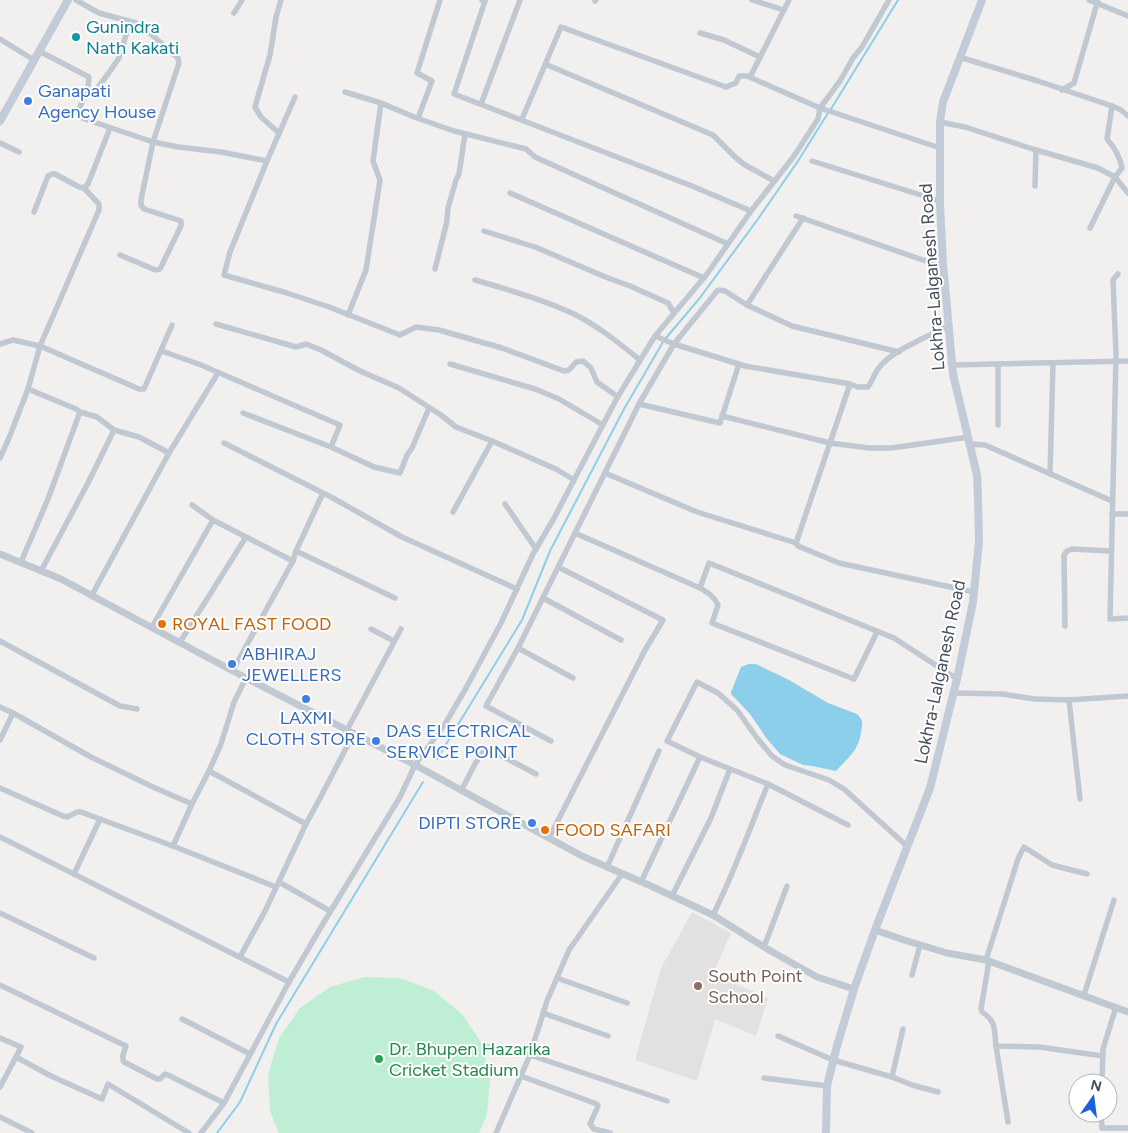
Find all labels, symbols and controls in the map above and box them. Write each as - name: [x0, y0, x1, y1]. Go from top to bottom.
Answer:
- place label: Gunindra Nath Kakati: [86, 16, 179, 59]
- marker: Gunindra Nath Kakati: [70, 31, 82, 43]
- place label: Ganapati Agency House: [38, 80, 156, 123]
- marker: Ganapati Agency House: [22, 95, 34, 107]
- street label: Lokhra-Lalganesh Road: [914, 183, 950, 371]
- street label: Lokhra-Lalganesh Road: [910, 578, 970, 766]
- place label: ROYAL FAST FOOD: [172, 613, 331, 635]
- marker: ROYAL FAST FOOD: [156, 618, 168, 630]
- place label: ABHIRAJ JEWELLERS: [242, 643, 342, 686]
- marker: ABHIRAJ JEWELLERS: [226, 658, 238, 670]
- marker: LAXMI CLOTH STORE: [300, 693, 312, 705]
- place label: LAXMI CLOTH STORE: [246, 707, 366, 750]
- place label: DAS ELECTRICAL SERVICE POINT: [386, 720, 531, 763]
- marker: DAS ELECTRICAL SERVICE POINT: [370, 735, 382, 747]
- place label: DIPTI STORE: [418, 812, 522, 834]
- marker: DIPTI STORE: [526, 817, 538, 829]
- place label: FOOD SAFARI: [555, 819, 671, 841]
- marker: FOOD SAFARI: [539, 824, 551, 836]
- place label: South Point School: [708, 965, 803, 1008]
- marker: South Point School: [692, 980, 704, 992]
- place label: Dr. Bhupen Hazarika Cricket Stadium: [389, 1038, 550, 1081]
- marker: Dr. Bhupen Hazarika Cricket Stadium: [373, 1053, 385, 1065]
- north arrow: [1068, 1073, 1118, 1123]
- text: N: [1089, 1076, 1103, 1095]

